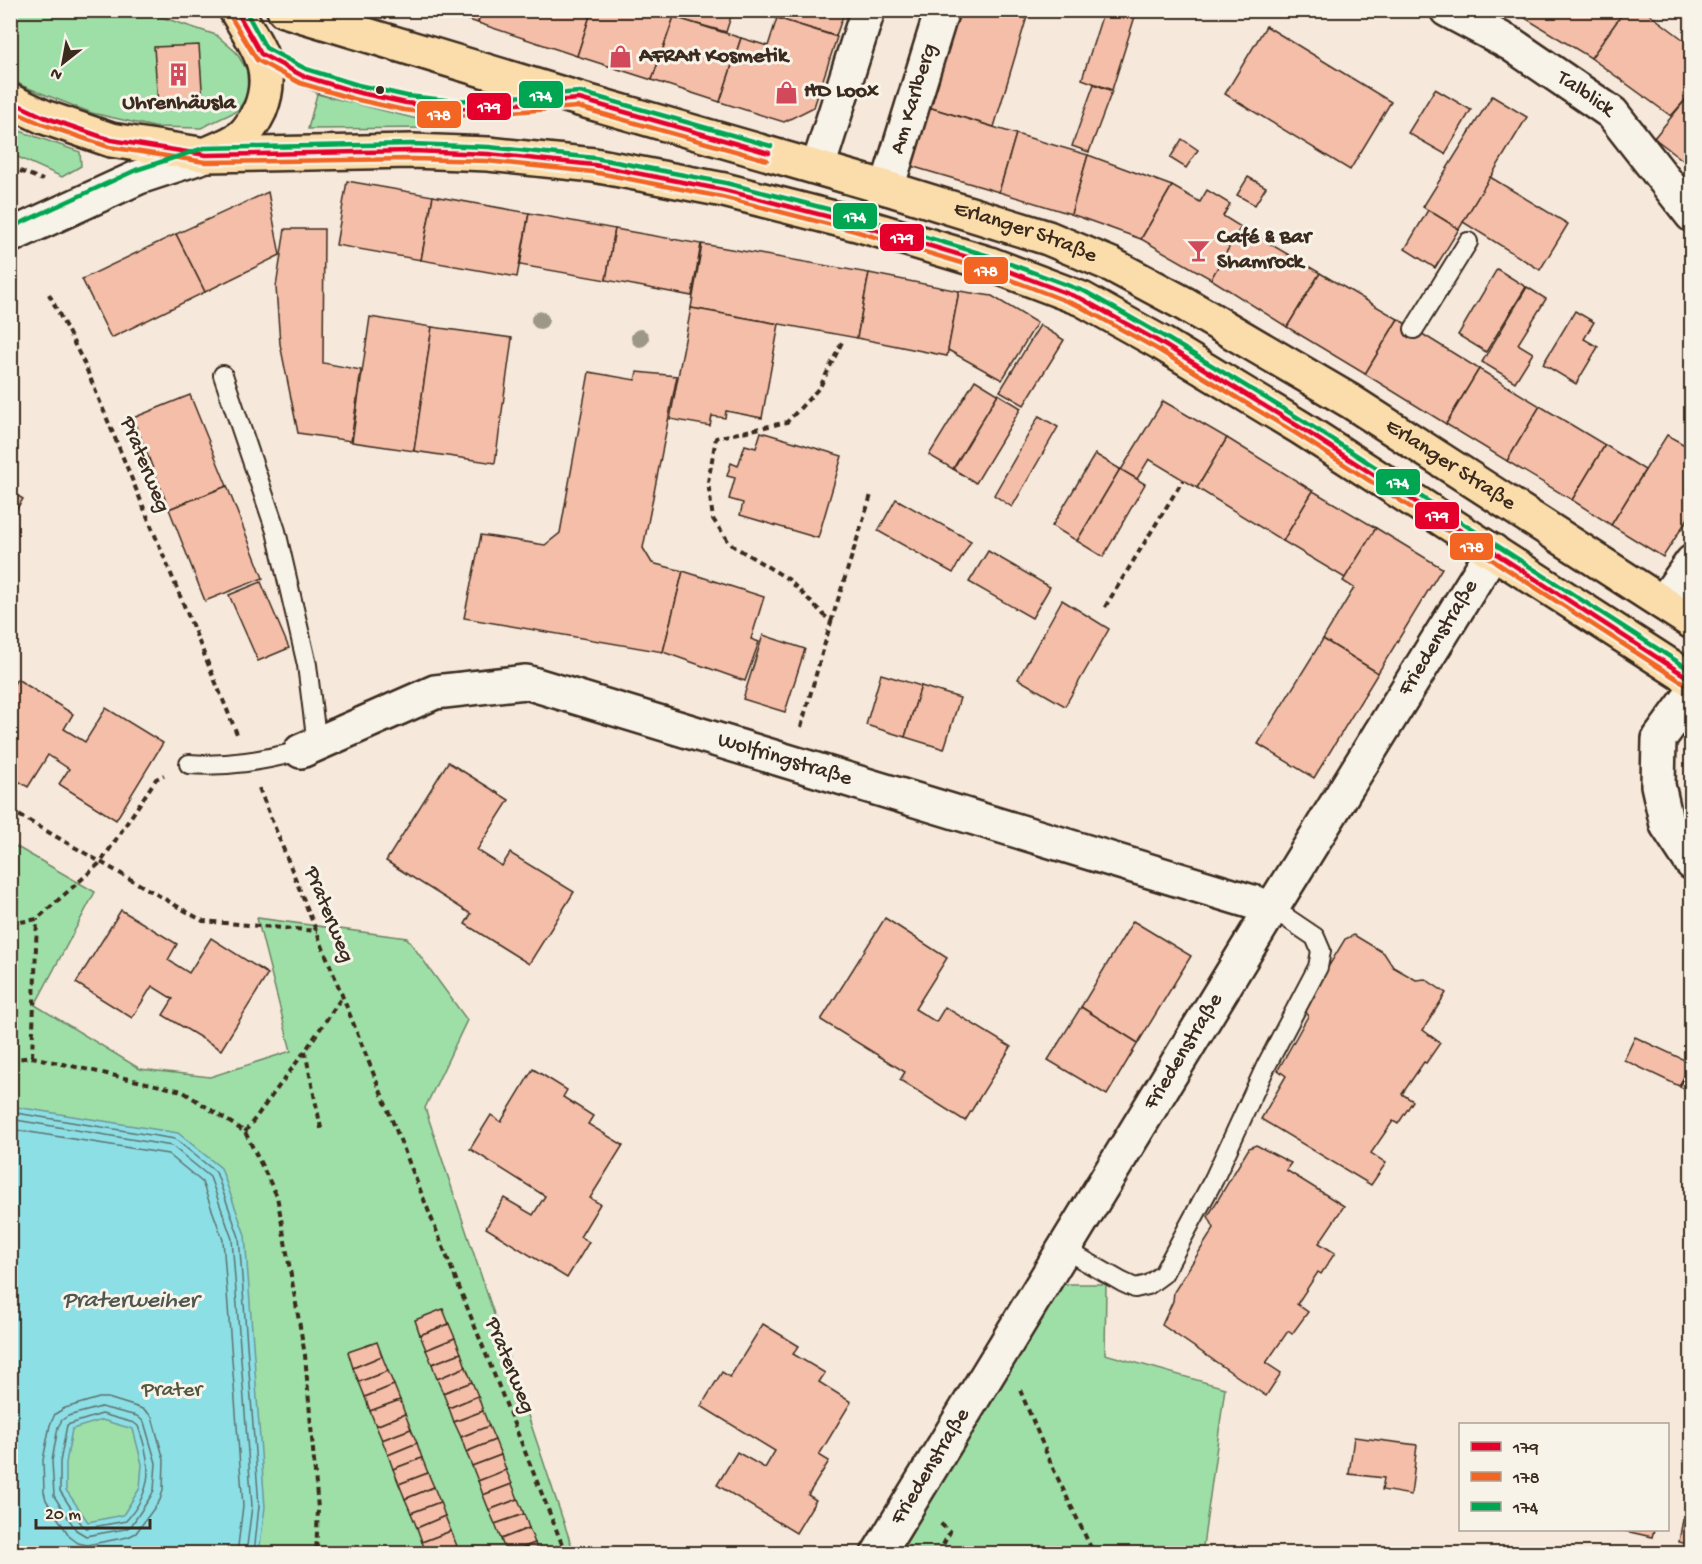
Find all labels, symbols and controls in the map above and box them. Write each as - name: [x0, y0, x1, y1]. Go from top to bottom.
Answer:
- north arrow: [33, 33, 93, 93]
- street label: Am Karlberg: [885, 41, 944, 158]
- shop icon: AFRAH Kosmetik: [608, 44, 634, 70]
- place label: AFRAH Kosmetik: [638, 44, 790, 70]
- text: N: [47, 62, 66, 84]
- building icon: Uhrenhäusla: [166, 62, 192, 88]
- street label: Talblick: [1549, 65, 1621, 125]
- shop icon: HD Loox: [773, 79, 799, 105]
- place label: HD Loox: [804, 79, 879, 105]
- line badge: 174: [518, 80, 564, 109]
- unlabelled marker: [374, 84, 386, 96]
- text: 174: [529, 89, 553, 108]
- place label: Uhrenhäusla: [122, 91, 238, 117]
- line badge: 179: [466, 92, 512, 121]
- line badge: 178: [416, 100, 462, 129]
- text: 179: [477, 100, 500, 119]
- text: 178: [426, 108, 451, 127]
- street label: Erlanger Straße: [950, 196, 1101, 270]
- line badge: 174: [832, 202, 878, 230]
- text: 174: [843, 210, 867, 229]
- line badge: 179: [879, 223, 925, 252]
- place label: Café & Bar Shamrock: [1216, 225, 1313, 276]
- text: 179: [890, 231, 913, 250]
- bar icon: Café & Bar Shamrock: [1186, 238, 1212, 264]
- line badge: 178: [963, 256, 1009, 285]
- text: 178: [973, 264, 998, 283]
- street label: Praterweg: [113, 412, 175, 517]
- street label: Erlanger Straße: [1380, 414, 1521, 518]
- line badge: 174: [1375, 468, 1421, 496]
- text: 174: [1386, 476, 1410, 495]
- line badge: 179: [1414, 501, 1460, 530]
- text: 179: [1425, 509, 1448, 528]
- line badge: 178: [1449, 532, 1494, 561]
- text: 178: [1459, 540, 1484, 559]
- street label: Friedenstraße: [1393, 575, 1485, 702]
- street label: Wolfringstraße: [714, 728, 855, 793]
- street label: Praterweg: [297, 862, 359, 967]
- street label: Friedenstraße: [1138, 988, 1230, 1116]
- water label: Praterweiher: [62, 1287, 202, 1316]
- street label: Praterweg: [478, 1313, 540, 1418]
- park label: Prater: [141, 1378, 204, 1404]
- street label: Friedenstraße: [885, 1403, 977, 1531]
- legend: [1459, 1423, 1669, 1531]
- text: 179: [1512, 1439, 1539, 1460]
- text: 178: [1512, 1469, 1540, 1490]
- scale bar: [36, 1492, 150, 1530]
- text: 174: [1512, 1499, 1539, 1520]
- text: 20 m: [45, 1505, 81, 1526]

